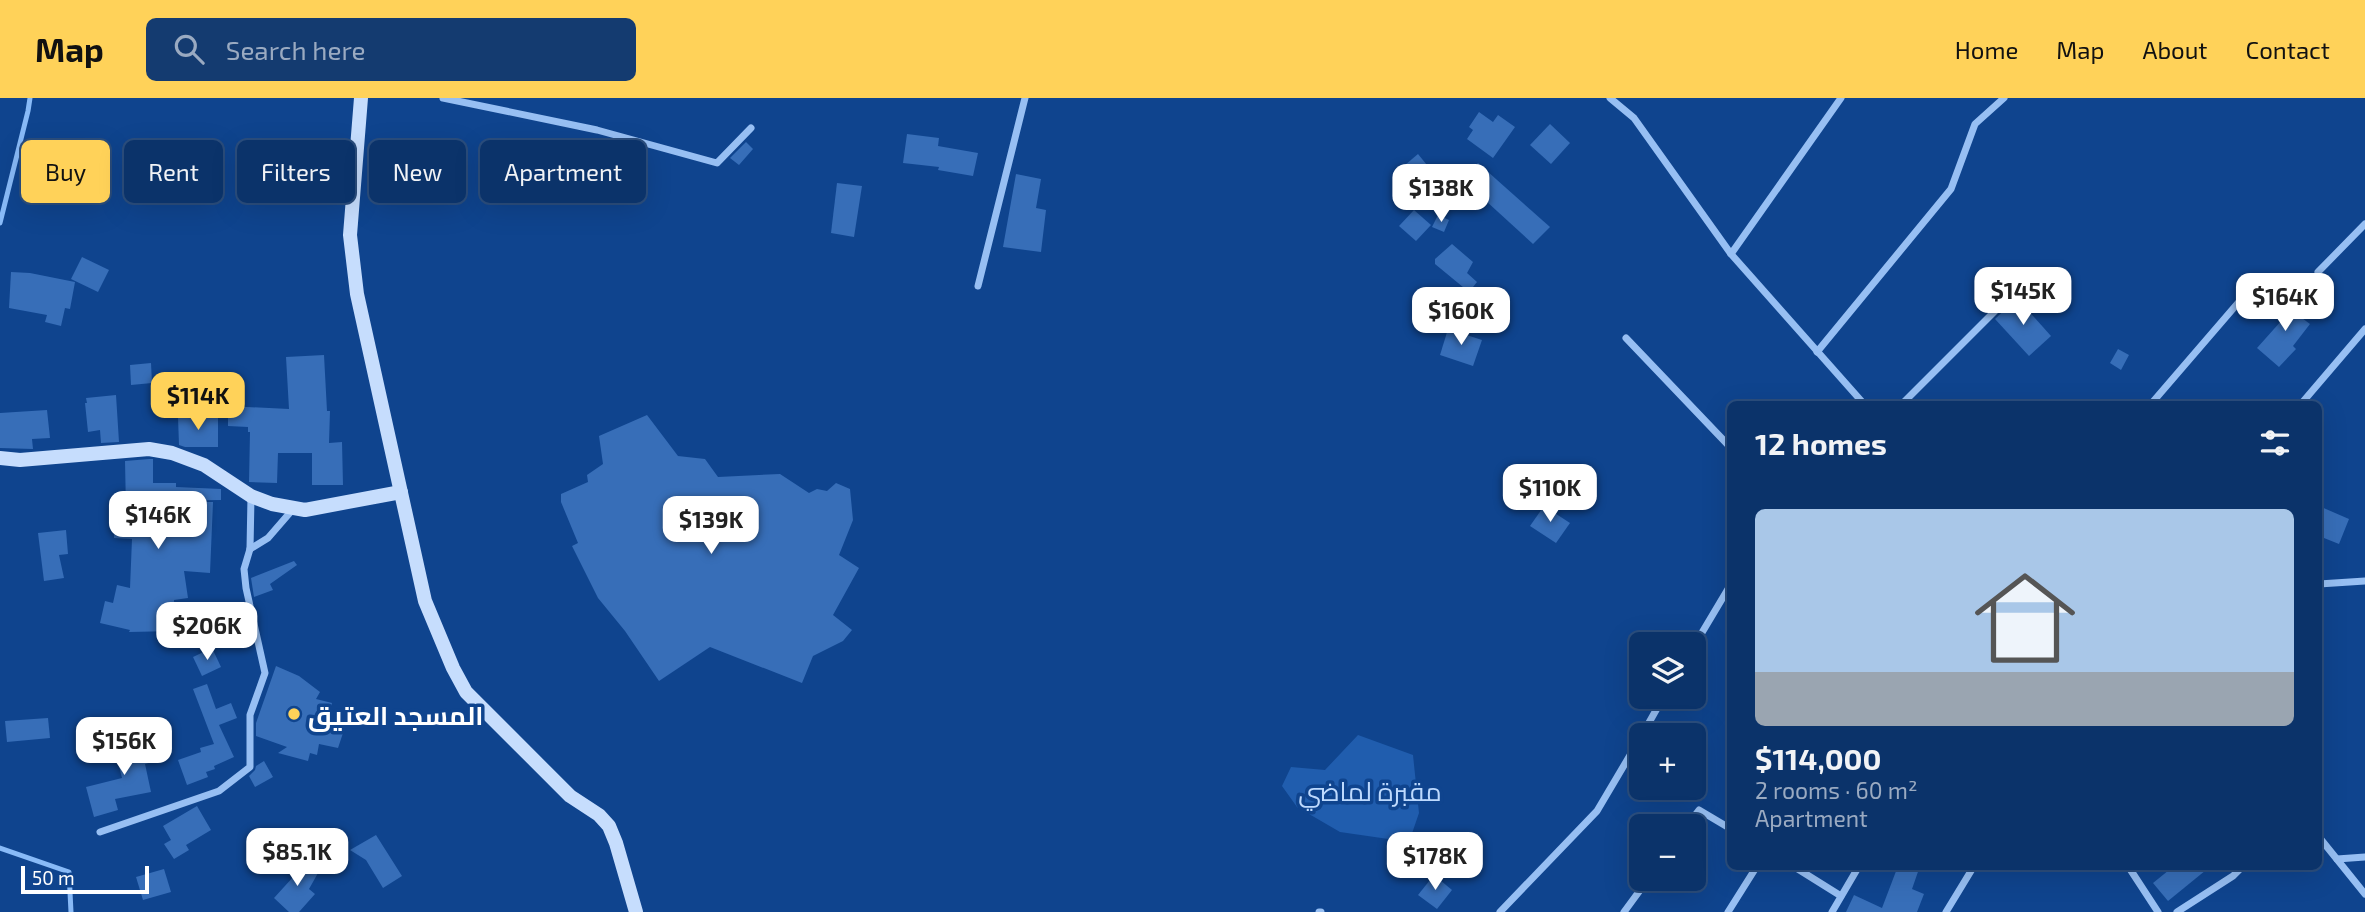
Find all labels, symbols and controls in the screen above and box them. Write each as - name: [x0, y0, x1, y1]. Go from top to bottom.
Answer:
- search box: [146, 18, 636, 81]
- text: Map: [35, 29, 104, 69]
- icon: search: [170, 30, 208, 68]
- text: Search here: [226, 34, 365, 65]
- text: Home: [1955, 35, 2018, 64]
- text: Map: [2056, 35, 2104, 64]
- text: About: [2142, 35, 2208, 64]
- text: Contact: [2246, 35, 2330, 64]
- chip: Buy: [21, 140, 110, 203]
- chip: Rent: [124, 140, 223, 203]
- chip: Filters: [237, 140, 355, 203]
- chip: New: [369, 140, 466, 203]
- chip: Apartment: [480, 140, 646, 203]
- pin: $138K: [1392, 164, 1490, 224]
- text: $138K: [1408, 173, 1474, 201]
- pin: $145K: [1974, 268, 2072, 327]
- pin: $164K: [2236, 274, 2334, 333]
- text: $145K: [1990, 276, 2056, 304]
- text: $164K: [2252, 282, 2318, 310]
- pin: $160K: [1412, 288, 1510, 347]
- text: $160K: [1428, 296, 1494, 324]
- pin: $114K: [149, 372, 247, 432]
- text: $114K: [167, 381, 229, 409]
- icon: filters: [2256, 424, 2294, 462]
- text: 12 homes: [1755, 425, 1887, 461]
- pin: $110K: [1501, 464, 1599, 524]
- text: $110K: [1519, 473, 1581, 501]
- pin: $146K: [109, 491, 207, 551]
- pin: $139K: [662, 496, 760, 556]
- text: $146K: [125, 500, 191, 528]
- text: $139K: [679, 505, 743, 533]
- icon: home: [1962, 555, 2088, 681]
- pin: $206K: [158, 602, 256, 662]
- text: $206K: [172, 611, 242, 639]
- map controls: [1629, 632, 1706, 891]
- button: layers: [1629, 632, 1706, 709]
- place label: المسجد العتيق: [308, 699, 483, 732]
- marker: المسجد العتيق: [286, 706, 302, 722]
- pin: $156K: [75, 718, 173, 777]
- button: +: [1629, 723, 1706, 800]
- text: $156K: [92, 726, 156, 754]
- text: $114,000: [1755, 740, 1881, 776]
- park label: مقبرة لماضي: [1298, 775, 1442, 811]
- text: 2 rooms · 60 m²: [1755, 776, 1917, 804]
- text: Apartment: [1755, 804, 1868, 832]
- button: −: [1629, 814, 1706, 891]
- pin: $85.1K: [240, 828, 354, 888]
- pin: $178K: [1386, 832, 1484, 892]
- text: $85.1K: [262, 837, 332, 865]
- text: $178K: [1403, 841, 1467, 869]
- scale bar: [21, 863, 149, 895]
- text: 50 m: [32, 866, 75, 889]

